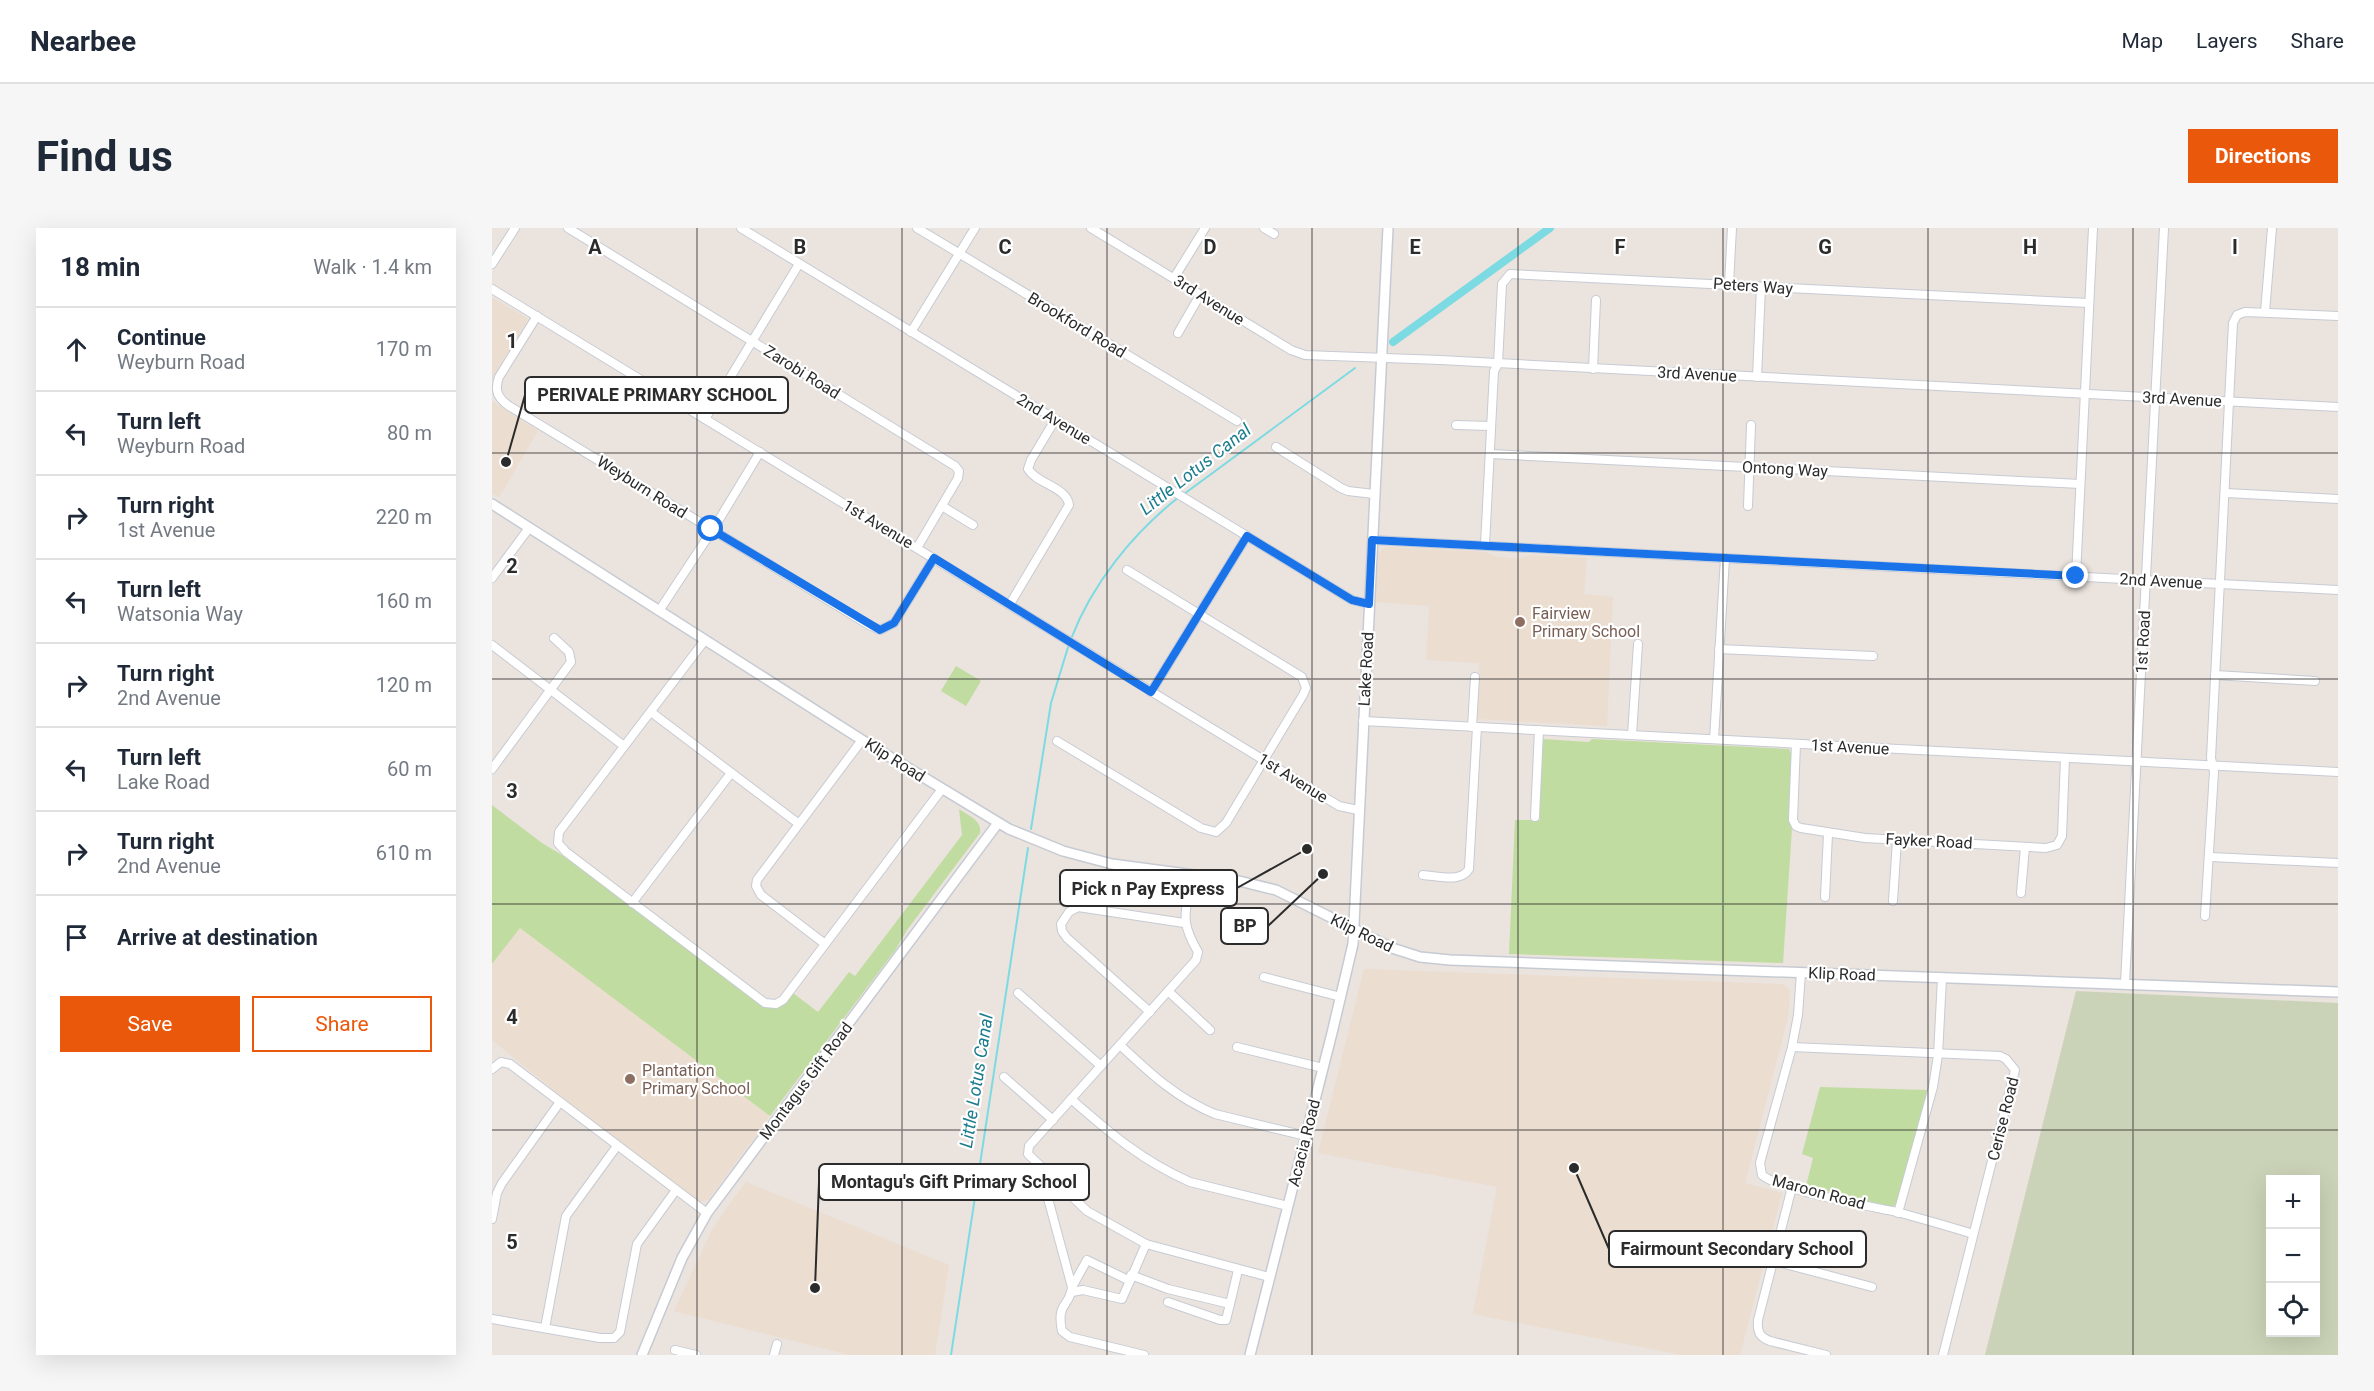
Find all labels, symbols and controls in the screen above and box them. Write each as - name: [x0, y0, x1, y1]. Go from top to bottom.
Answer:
- text: Nearbee: [30, 25, 136, 58]
- text: Map: [2121, 29, 2163, 53]
- text: Layers: [2196, 29, 2257, 53]
- text: Share: [2290, 29, 2344, 53]
- button: Directions: [2188, 129, 2338, 183]
- text: Find us: [36, 132, 173, 181]
- text: A: [588, 235, 602, 259]
- text: B: [794, 235, 806, 259]
- text: C: [998, 235, 1012, 259]
- text: D: [1204, 235, 1217, 259]
- text: E: [1409, 235, 1421, 259]
- text: F: [1615, 235, 1626, 259]
- text: G: [1818, 235, 1832, 259]
- text: H: [2023, 235, 2037, 259]
- text: I: [2232, 235, 2238, 259]
- text: 18 min: [60, 252, 140, 282]
- text: Walk · 1.4 km: [313, 255, 432, 279]
- street label: 3rd Avenue: [1170, 271, 1248, 329]
- street label: Peters Way: [1712, 274, 1794, 298]
- street label: Brookford Road: [1024, 288, 1130, 362]
- text: Continue: [117, 325, 206, 350]
- text: 1: [506, 329, 518, 353]
- icon: ahead: [60, 333, 93, 366]
- text: 170 m: [376, 337, 432, 361]
- street label: Zarobi Road: [760, 341, 844, 403]
- text: Weyburn Road: [117, 350, 245, 374]
- street label: 3rd Avenue: [1657, 362, 1737, 386]
- callout: PERIVALE PRIMARY SCHOOL: [525, 377, 788, 413]
- text: PERIVALE PRIMARY SCHOOL: [537, 384, 777, 405]
- street label: 3rd Avenue: [2142, 387, 2222, 411]
- street label: 2nd Avenue: [1013, 389, 1095, 449]
- text: Turn left: [117, 409, 201, 434]
- icon: left: [60, 417, 93, 450]
- water label: Little Lotus Canal: [1135, 419, 1255, 519]
- text: 80 m: [387, 421, 432, 445]
- text: Weyburn Road: [117, 434, 245, 458]
- street label: Weyburn Road: [593, 452, 691, 522]
- street label: Ontong Way: [1742, 457, 1829, 481]
- text: Turn right: [117, 493, 214, 518]
- street label: 1st Avenue: [839, 496, 917, 552]
- icon: right: [60, 501, 93, 534]
- text: 220 m: [376, 505, 432, 529]
- route start: [697, 515, 723, 541]
- text: 1st Avenue: [117, 518, 215, 542]
- text: 2: [506, 554, 518, 578]
- route end: [2062, 562, 2088, 588]
- street label: 2nd Avenue: [2119, 569, 2203, 593]
- text: Turn left: [117, 577, 201, 602]
- icon: left: [60, 585, 93, 618]
- text: 160 m: [376, 589, 432, 613]
- text: Watsonia Way: [117, 602, 243, 626]
- place label: Fairview Primary School: [1532, 604, 1640, 641]
- street label: 1st Road: [2132, 610, 2154, 674]
- marker: Fairview Primary School: [1513, 615, 1527, 629]
- street label: Lake Road: [1355, 631, 1377, 707]
- text: Turn right: [117, 661, 214, 686]
- icon: right: [60, 669, 93, 702]
- text: 120 m: [376, 673, 432, 697]
- text: 2nd Avenue: [117, 686, 221, 710]
- street label: Klip Road: [861, 734, 929, 786]
- street label: 1st Avenue: [1810, 735, 1890, 759]
- text: Turn left: [117, 745, 201, 770]
- street label: 1st Avenue: [1255, 749, 1331, 807]
- icon: left: [60, 753, 93, 786]
- text: 60 m: [387, 757, 432, 781]
- text: Lake Road: [117, 770, 210, 794]
- text: 3: [506, 779, 518, 803]
- text: Turn right: [117, 829, 214, 854]
- street label: Fayker Road: [1885, 829, 1973, 853]
- icon: right: [60, 837, 93, 870]
- text: 610 m: [376, 841, 432, 865]
- text: 2nd Avenue: [117, 854, 221, 878]
- callout: Pick n Pay Express: [1060, 870, 1237, 906]
- text: Pick n Pay Express: [1072, 878, 1224, 899]
- callout: BP: [1221, 908, 1268, 944]
- street label: Klip Road: [1328, 910, 1396, 956]
- text: BP: [1233, 915, 1257, 936]
- icon: arrive: [60, 921, 93, 954]
- text: Arrive at destination: [117, 925, 318, 950]
- street label: Klip Road: [1808, 963, 1876, 985]
- button: Save: [60, 996, 240, 1052]
- button: Share: [252, 996, 432, 1052]
- text: 4: [506, 1005, 518, 1029]
- water label: Little Lotus Canal: [955, 1012, 997, 1150]
- street label: Montagus Gift Road: [756, 1019, 856, 1143]
- place label: Plantation Primary School: [642, 1061, 750, 1098]
- marker: Plantation Primary School: [623, 1072, 637, 1086]
- street label: Cerise Road: [1983, 1075, 2023, 1163]
- street label: Acacia Road: [1284, 1097, 1324, 1189]
- callout: Montagu's Gift Primary School: [819, 1164, 1089, 1200]
- street label: Maroon Road: [1770, 1170, 1868, 1214]
- text: Montagu's Gift Primary School: [831, 1171, 1077, 1192]
- map controls: [2266, 1175, 2320, 1337]
- button: +: [2266, 1175, 2320, 1229]
- button: −: [2266, 1229, 2320, 1283]
- text: 5: [506, 1230, 518, 1254]
- callout: Fairmount Secondary School: [1609, 1231, 1866, 1267]
- text: Fairmount Secondary School: [1620, 1238, 1854, 1259]
- button: locate: [2266, 1283, 2320, 1337]

